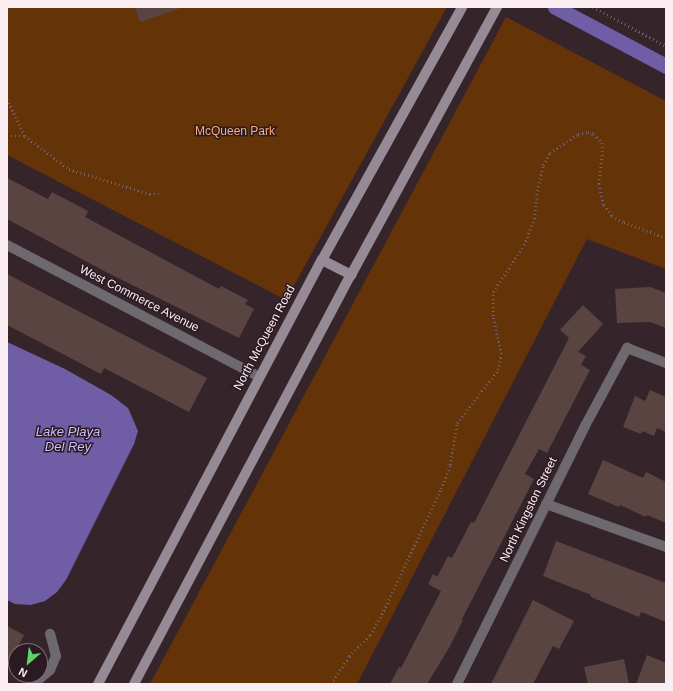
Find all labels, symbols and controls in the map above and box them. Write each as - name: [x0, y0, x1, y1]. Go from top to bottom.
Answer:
- park label: McQueen Park: [195, 125, 275, 139]
- street label: West Commerce Avenue: [77, 262, 201, 336]
- street label: North McQueen Road: [231, 283, 299, 393]
- water label: Lake Playa Del Rey: [36, 425, 100, 456]
- street label: North Kingston Street: [497, 455, 561, 565]
- north arrow: [8, 643, 48, 683]
- text: N: [17, 666, 29, 680]

